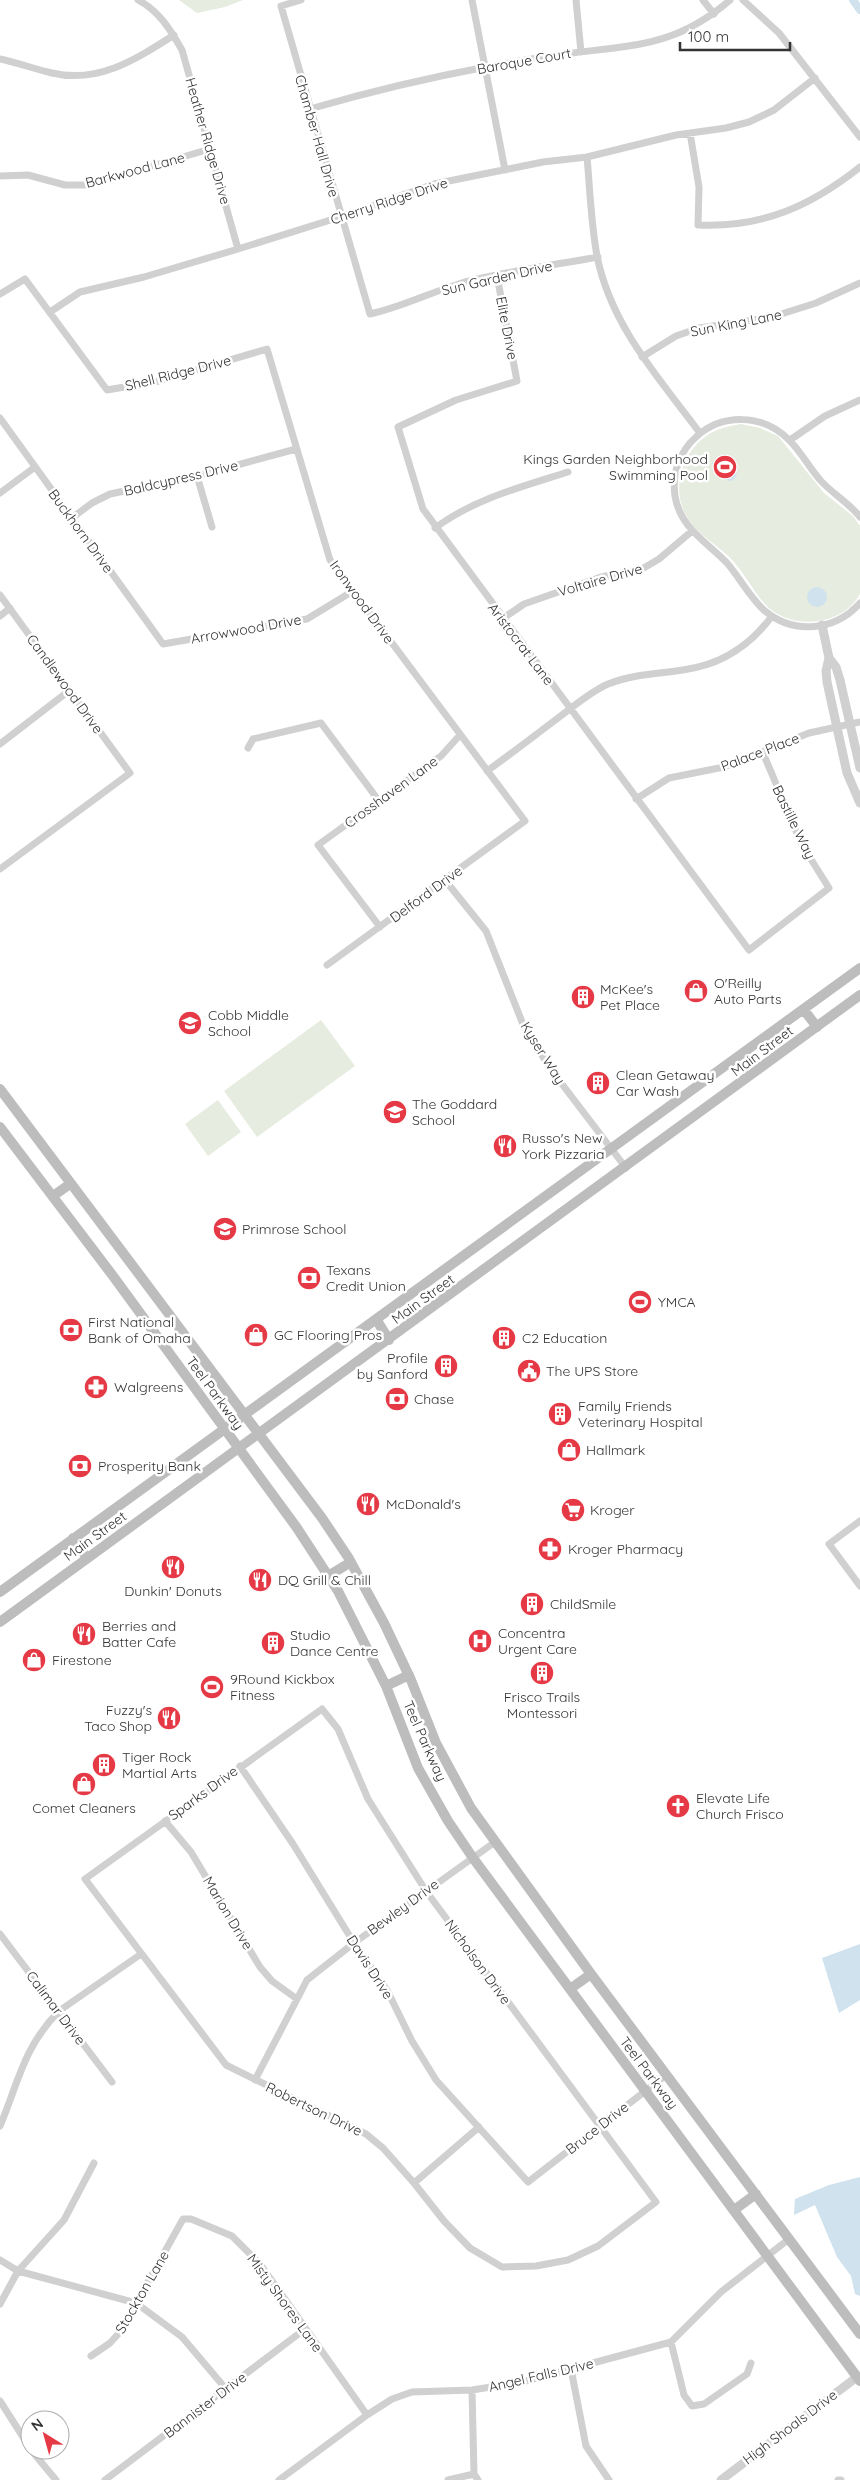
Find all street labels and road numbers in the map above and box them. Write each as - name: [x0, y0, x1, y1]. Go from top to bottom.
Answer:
- street label: Baroque Court: [476, 44, 573, 78]
- street label: Chamber Hall Drive: [291, 73, 343, 199]
- street label: Heather Ridge Drive: [181, 76, 235, 207]
- street label: Barkwood Lane: [83, 148, 187, 192]
- street label: Cherry Ridge Drive: [328, 174, 450, 228]
- street label: Sun Garden Drive: [440, 256, 554, 300]
- street label: Elite Drive: [492, 295, 522, 361]
- street label: Sun King Lane: [689, 305, 783, 341]
- street label: Shell Ridge Drive: [123, 351, 233, 395]
- street label: Baldcypress Drive: [122, 456, 240, 500]
- street label: Buckhorn Drive: [45, 486, 117, 576]
- street label: Ironwood Drive: [326, 557, 398, 647]
- street label: Voltaire Drive: [556, 559, 645, 601]
- street label: Aristocrat Lane: [484, 599, 558, 689]
- street label: Arrowwood Drive: [189, 610, 303, 648]
- street label: Candlewood Drive: [23, 631, 107, 737]
- street label: Palace Place: [718, 729, 802, 775]
- street label: Crosshaven Lane: [341, 752, 441, 832]
- street label: Bastille Way: [768, 782, 820, 862]
- street label: Delford Drive: [386, 862, 466, 926]
- street label: Kyser Way: [517, 1018, 569, 1088]
- street label: Main Street: [727, 1022, 797, 1080]
- street label: Main Street: [388, 1270, 458, 1328]
- street label: Teel Parkway: [182, 1353, 248, 1433]
- street label: Main Street: [60, 1507, 130, 1565]
- street label: Teel Parkway: [399, 1698, 451, 1784]
- street label: Sparks Drive: [165, 1762, 241, 1824]
- street label: Marion Drive: [199, 1873, 257, 1953]
- street label: Bewley Drive: [364, 1875, 442, 1939]
- street label: Nicholson Drive: [441, 1916, 515, 2008]
- street label: Davis Drive: [343, 1932, 397, 2003]
- street label: Calimar Drive: [22, 1967, 90, 2049]
- street label: Teel Parkway: [616, 2033, 682, 2113]
- street label: Robertson Drive: [263, 2078, 365, 2140]
- street label: Bruce Drive: [562, 2098, 632, 2158]
- street label: Stockton Lane: [111, 2247, 173, 2337]
- street label: Misty Shores Lane: [243, 2250, 327, 2356]
- street label: Angel Falls Drive: [487, 2354, 595, 2396]
- street label: Bannister Drive: [160, 2368, 250, 2442]
- street label: High Shoals Drive: [739, 2386, 841, 2468]

